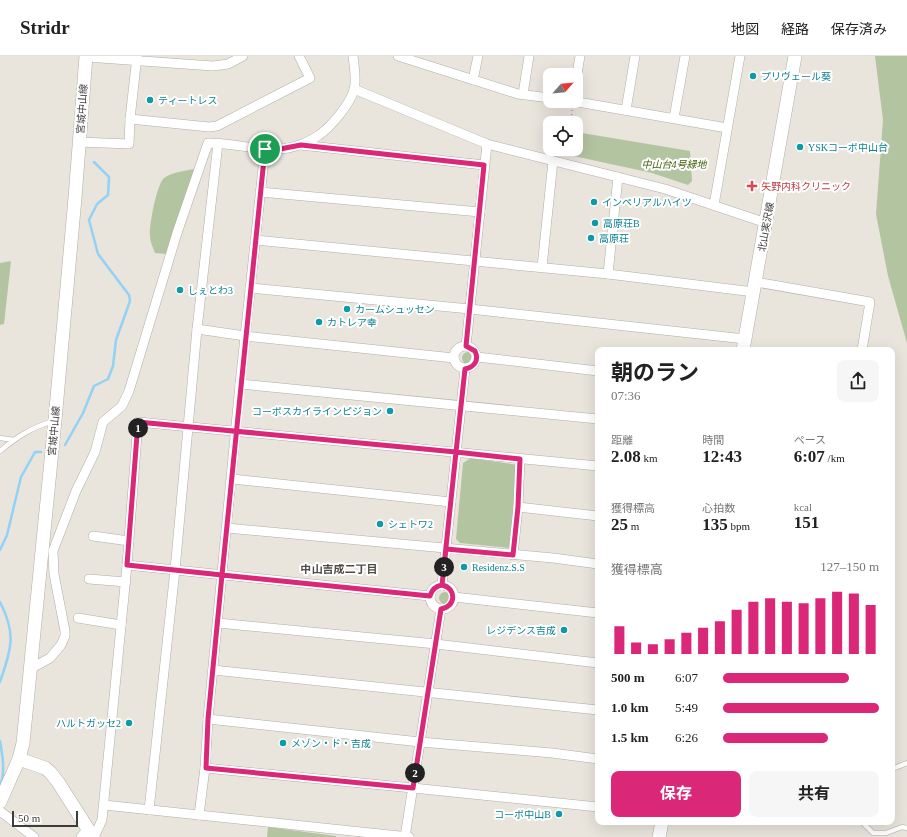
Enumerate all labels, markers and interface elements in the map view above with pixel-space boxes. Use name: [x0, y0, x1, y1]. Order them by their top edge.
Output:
text: Stridr: [20, 17, 70, 38]
text: 地図: [731, 22, 759, 37]
text: 経路: [781, 22, 809, 37]
text: 保存済み: [831, 22, 887, 37]
north arrow: [543, 68, 583, 108]
map controls: [543, 68, 583, 156]
marker: プリヴェール葵: [748, 71, 758, 81]
place label: プリヴェール葵: [761, 71, 831, 82]
street label: 宮城中山線: [75, 84, 89, 134]
marker: ティートレス: [145, 95, 155, 105]
place label: ティートレス: [158, 95, 217, 106]
button: locate: [543, 116, 583, 156]
pin: [248, 132, 282, 166]
icon: arrive: [254, 138, 276, 160]
marker: YSKコーポ中山台: [795, 142, 805, 152]
place label: YSKコーポ中山台: [808, 142, 888, 153]
park label: 中山台4号緑地: [642, 159, 707, 170]
marker: 矢野内科クリニック: [746, 180, 758, 192]
place label: 矢野内科クリニック: [761, 181, 851, 192]
marker: インペリアルハイツ: [589, 197, 599, 207]
place label: インペリアルハイツ: [602, 197, 692, 208]
street label: 北山実沢線: [756, 201, 776, 253]
marker: 高原荘B: [590, 218, 600, 228]
place label: 高原荘B: [603, 218, 640, 229]
marker: 高原荘: [586, 233, 596, 243]
place label: 高原荘: [599, 233, 629, 244]
marker: しぇとわ3: [175, 285, 185, 295]
place label: しぇとわ3: [188, 285, 233, 296]
marker: カームシュッセン: [342, 304, 352, 314]
place label: カームシュッセン: [355, 304, 435, 315]
marker: カトレア幸: [314, 317, 324, 327]
place label: カトレア幸: [327, 317, 377, 328]
text: 朝のラン: [611, 360, 699, 385]
button: share: [837, 360, 879, 402]
text: 07:36: [611, 388, 641, 403]
street label: 宮城中山線: [46, 406, 62, 456]
place label: コーポスカイラインピジョン: [252, 406, 382, 417]
marker: コーポスカイラインピジョン: [385, 406, 395, 416]
pin: 1: [128, 418, 148, 438]
text: 1: [135, 422, 141, 434]
text: 距離: [611, 434, 633, 446]
text: 時間: [702, 434, 724, 446]
text: ペース: [794, 434, 826, 446]
text: 2.08: [611, 447, 641, 466]
text: 12:43: [702, 447, 742, 466]
text: 6:07: [794, 447, 825, 466]
text: km: [641, 452, 658, 464]
text: /km: [825, 452, 845, 464]
text: kcal: [794, 501, 812, 513]
text: 獲得標高: [611, 502, 655, 514]
text: 心拍数: [702, 502, 735, 514]
text: 151: [794, 513, 819, 532]
text: 25: [611, 515, 628, 534]
text: 135: [702, 515, 728, 534]
marker: シェトワ2: [375, 519, 385, 529]
place label: シェトワ2: [388, 519, 433, 530]
text: m: [628, 520, 639, 532]
text: bpm: [728, 520, 750, 532]
pin: 3: [434, 557, 454, 577]
text: 127–150 m: [820, 559, 879, 574]
text: 3: [441, 561, 447, 573]
marker: Residenz.S.S: [459, 562, 469, 572]
place label: Residenz.S.S: [472, 562, 525, 573]
text: 獲得標高: [611, 562, 663, 577]
district label: 中山吉成二丁目: [301, 563, 378, 575]
place label: レジデンス吉成: [486, 625, 556, 636]
marker: レジデンス吉成: [559, 625, 569, 635]
text: 500 m: [611, 670, 645, 685]
text: 6:07: [675, 670, 698, 685]
text: 1.0 km: [611, 700, 649, 715]
text: 5:49: [675, 700, 698, 715]
place label: ハルトガッセ2: [56, 718, 121, 729]
marker: ハルトガッセ2: [124, 718, 134, 728]
text: 1.5 km: [611, 730, 649, 745]
text: 6:26: [675, 730, 698, 745]
marker: メゾン・ド・吉成: [278, 738, 288, 748]
place label: メゾン・ド・吉成: [291, 738, 371, 749]
pin: 2: [405, 763, 425, 783]
text: 2: [412, 767, 418, 779]
button: 保存: [611, 771, 741, 817]
button: 共有: [749, 771, 879, 817]
scale bar: [12, 809, 78, 828]
place label: コーポ中山B: [494, 809, 551, 820]
marker: コーポ中山B: [554, 809, 564, 819]
text: 50 m: [18, 812, 40, 824]

